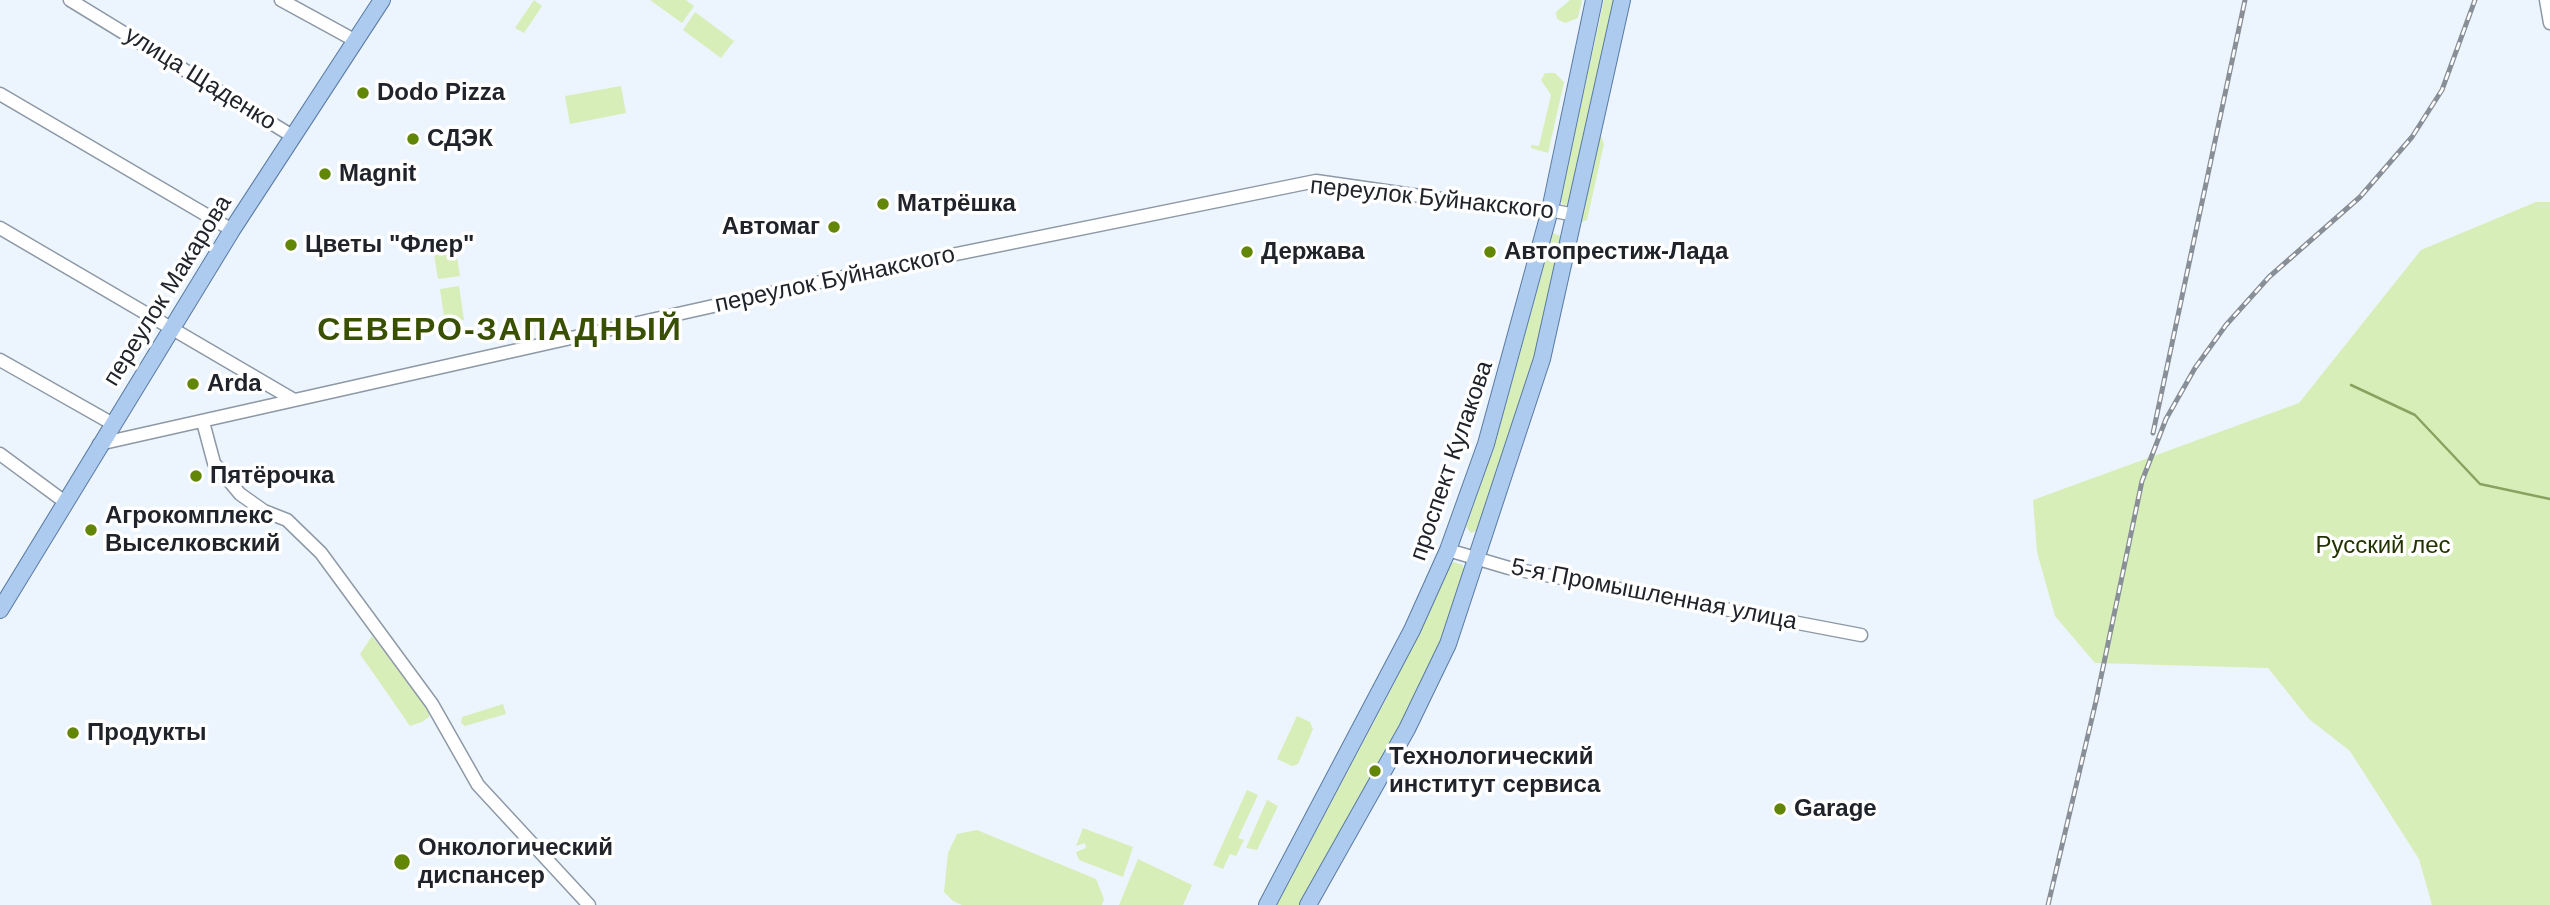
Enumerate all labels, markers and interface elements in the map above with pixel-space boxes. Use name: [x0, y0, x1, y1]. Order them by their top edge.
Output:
street label: улица Щаденко: [119, 21, 281, 137]
place label: Dodo Pizza: [377, 79, 505, 107]
marker: Dodo Pizza: [355, 85, 371, 101]
place label: СДЭК: [427, 125, 493, 153]
marker: СДЭК: [405, 131, 421, 147]
place label: Magnit: [339, 160, 416, 188]
marker: Magnit: [317, 166, 333, 182]
street label: переулок Буйнакского: [1309, 172, 1555, 226]
street label: переулок Макарова: [98, 190, 238, 392]
place label: Матрёшка: [897, 190, 1016, 218]
marker: Матрёшка: [875, 196, 891, 212]
place label: Автомаг: [722, 213, 820, 241]
marker: Автомаг: [826, 219, 842, 235]
place label: Цветы "Флер": [305, 231, 474, 259]
marker: Цветы "Флер": [283, 237, 299, 253]
place label: Держава: [1261, 238, 1365, 266]
place label: Автопрестиж-Лада: [1504, 238, 1728, 266]
street label: переулок Буйнакского: [712, 240, 958, 320]
marker: Держава: [1239, 244, 1255, 260]
marker: Автопрестиж-Лада: [1482, 244, 1498, 260]
district label: СЕВЕРО-ЗАПАДНЫЙ: [319, 312, 681, 350]
street label: проспект Кулакова: [1404, 357, 1500, 565]
place label: Arda: [207, 370, 262, 398]
marker: Arda: [185, 376, 201, 392]
place label: Пятёрочка: [210, 462, 334, 490]
marker: Пятёрочка: [188, 468, 204, 484]
place label: Агрокомплекс Выселковский: [105, 502, 280, 558]
marker: Агрокомплекс Выселковский: [83, 522, 99, 538]
park label: Русский лес: [2315, 532, 2451, 560]
street label: 5-я Промышленная улица: [1509, 553, 1799, 637]
place label: Продукты: [87, 719, 206, 747]
marker: Продукты: [65, 725, 81, 741]
place label: Технологический институт сервиса: [1389, 743, 1600, 799]
marker: Технологический институт сервиса: [1367, 763, 1383, 779]
place label: Garage: [1794, 795, 1877, 823]
marker: Garage: [1772, 801, 1788, 817]
place label: Онкологический диспансер: [418, 834, 613, 890]
marker: Онкологический диспансер: [392, 852, 412, 872]

